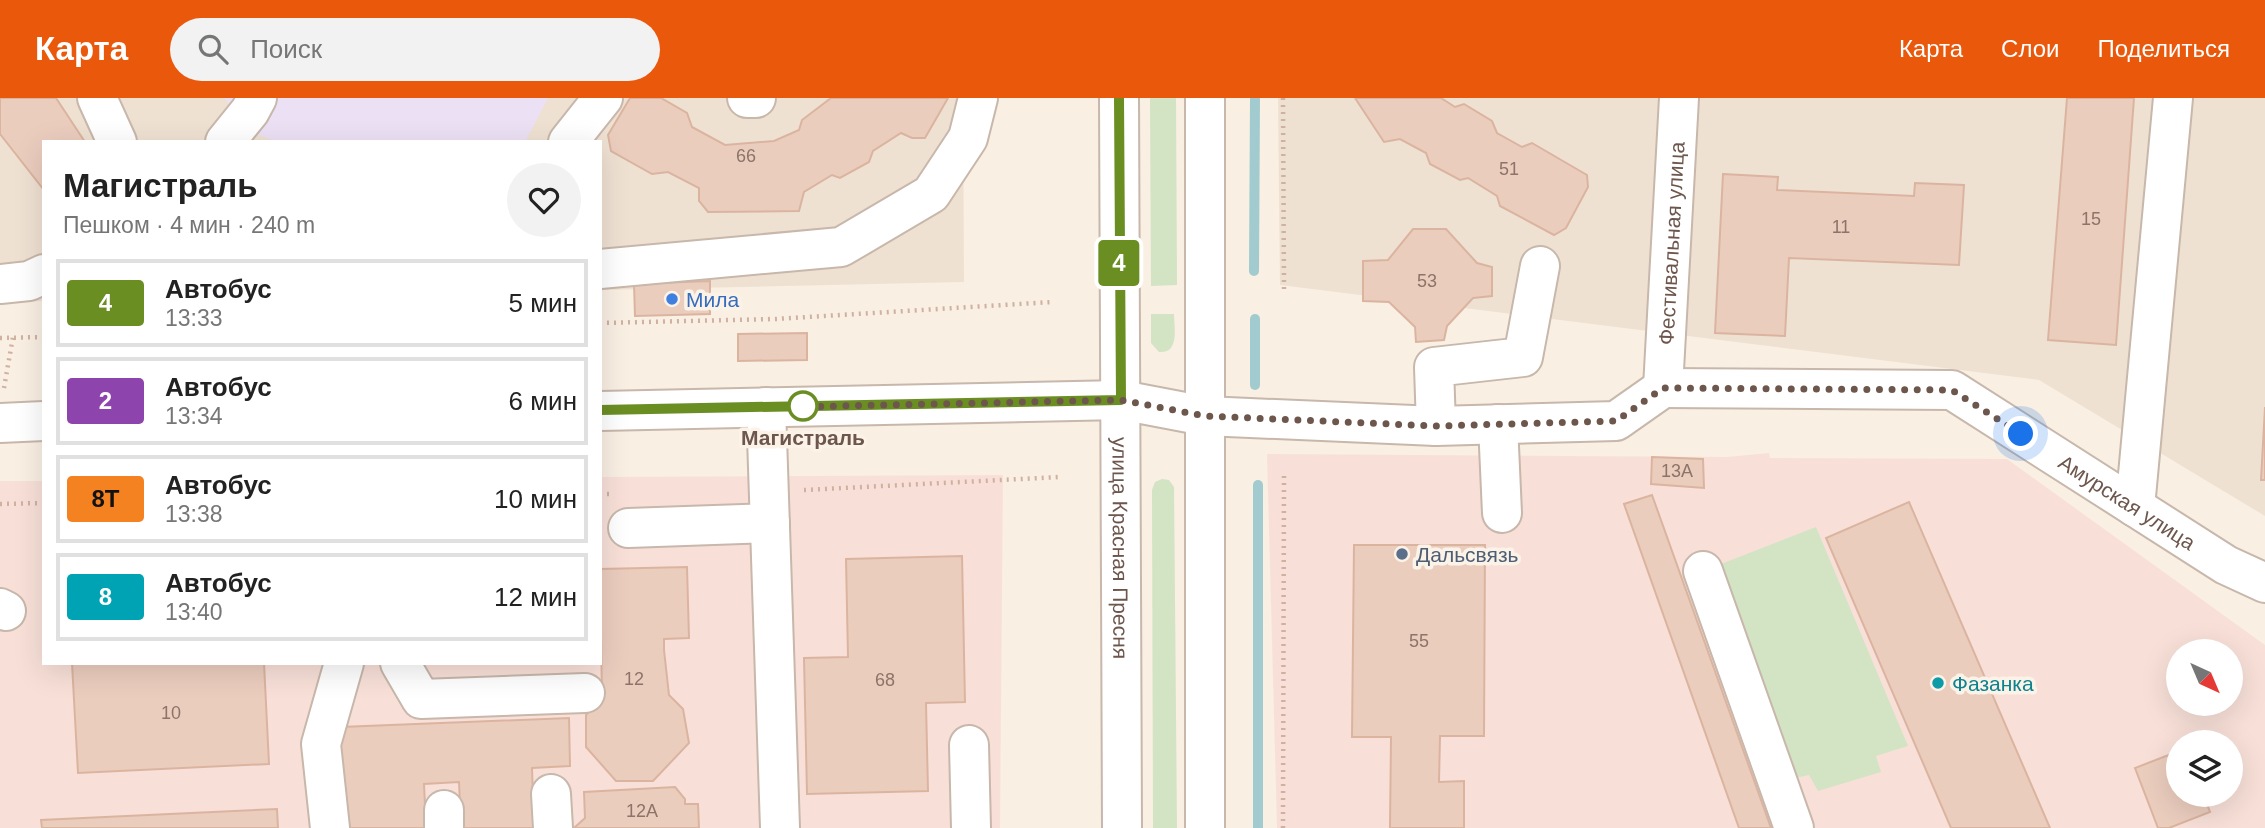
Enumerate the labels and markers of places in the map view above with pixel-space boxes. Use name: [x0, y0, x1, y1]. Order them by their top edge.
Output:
place label: Мила: [686, 288, 739, 311]
marker: Мила: [664, 291, 680, 307]
marker: Магистраль: [788, 391, 818, 421]
place label: Магистраль: [741, 426, 865, 449]
place label: Дальсвязь: [1416, 543, 1519, 566]
marker: Дальсвязь: [1394, 546, 1410, 562]
place label: Фазанка: [1952, 672, 2034, 695]
marker: Фазанка: [1930, 675, 1946, 691]

